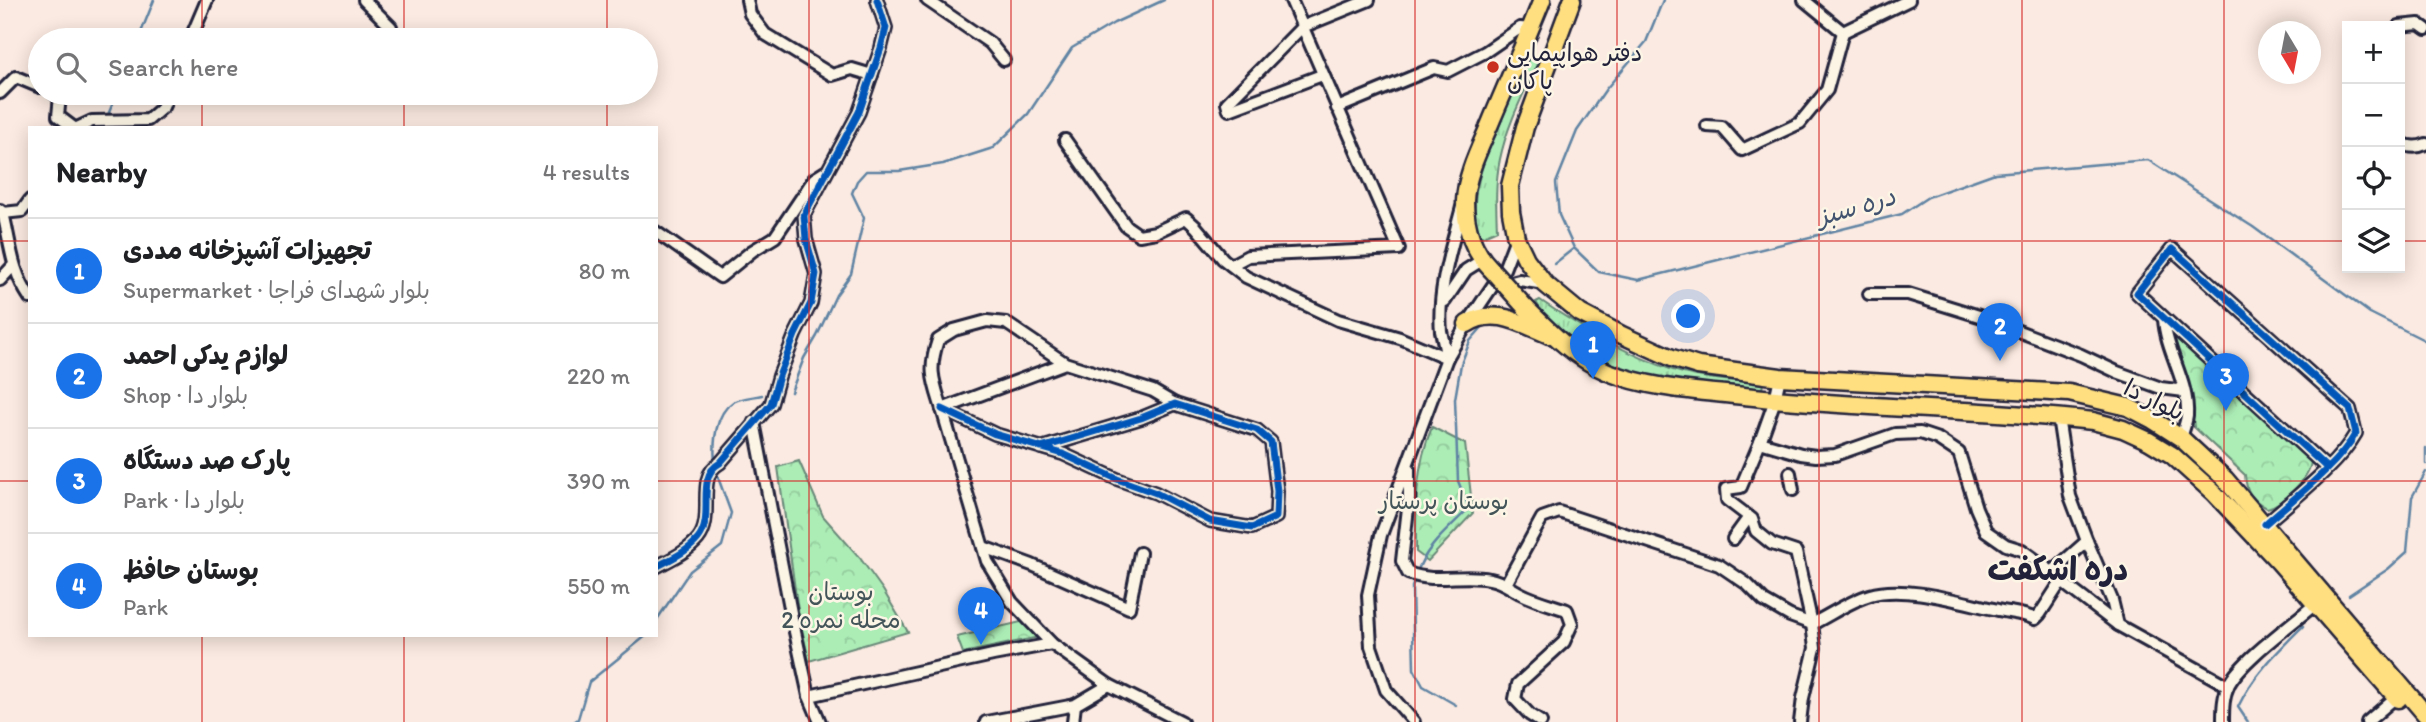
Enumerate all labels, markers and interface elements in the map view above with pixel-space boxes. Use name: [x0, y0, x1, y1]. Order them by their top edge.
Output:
north arrow: [2258, 21, 2321, 84]
map controls: [2342, 21, 2405, 273]
button: +: [2342, 21, 2405, 84]
search box: [28, 28, 658, 105]
place label: دفتر هواپیمایی پاکان: [1507, 38, 1642, 96]
icon: search: [52, 48, 90, 86]
text: Search here: [108, 51, 238, 83]
marker: دفتر هواپیمایی پاکان: [1485, 59, 1501, 75]
button: −: [2342, 84, 2405, 147]
button: locate: [2342, 147, 2405, 210]
text: Nearby: [56, 153, 147, 190]
text: 4 results: [543, 158, 630, 186]
water label: دره سبز: [1810, 179, 1899, 233]
button: layers: [2342, 210, 2405, 273]
text: تجهیزات آشپزخانه مددی: [123, 234, 371, 266]
text: 1: [74, 257, 84, 285]
text: 80 m: [579, 257, 630, 285]
text: Supermarket · بلوار شهدای فراجا: [123, 276, 430, 304]
your location: [1671, 299, 1705, 333]
pin: 2: [1977, 303, 2023, 361]
pin: 1: [1570, 321, 1616, 379]
text: لوازم یدکی احمد: [123, 339, 288, 371]
pin: 3: [2203, 353, 2249, 411]
text: 2: [73, 362, 85, 390]
text: 220 m: [567, 362, 630, 390]
street label: بلوار دا: [2119, 373, 2189, 427]
text: Shop · بلوار دا: [123, 381, 248, 409]
text: پارک صد دستگاه: [123, 444, 291, 476]
text: 3: [73, 467, 85, 495]
text: 390 m: [567, 467, 630, 495]
text: Park · بلوار دا: [123, 486, 245, 514]
park label: بوستان پرستار: [1377, 486, 1509, 516]
district label: دره اشکفت: [1988, 550, 2128, 588]
text: بوستان حافظ: [123, 554, 259, 586]
text: 4: [72, 572, 86, 600]
text: 550 m: [567, 572, 630, 600]
park label: بوستان محله نمره 2: [781, 577, 901, 634]
pin: 4: [958, 587, 1004, 645]
text: Park: [123, 593, 168, 621]

